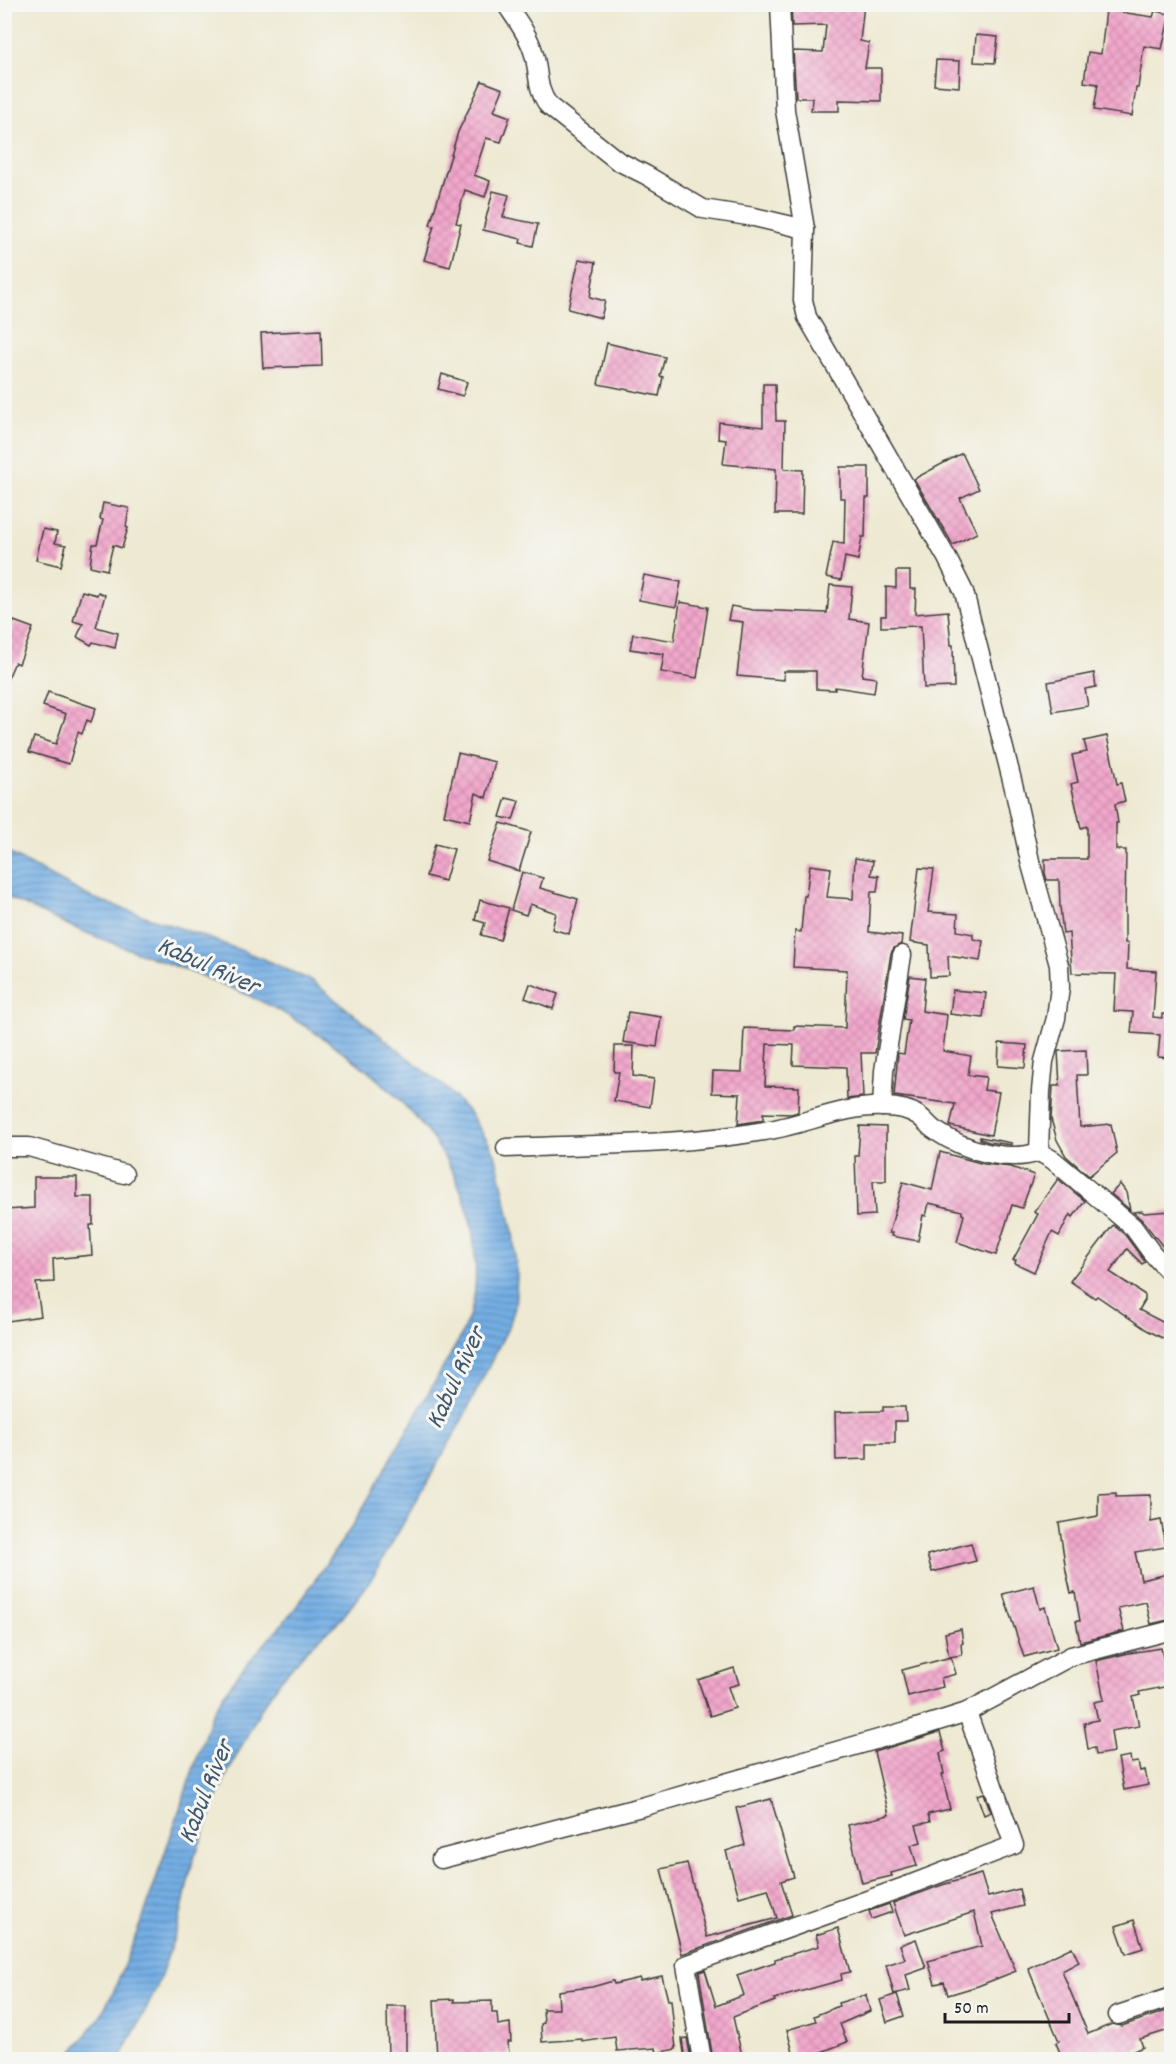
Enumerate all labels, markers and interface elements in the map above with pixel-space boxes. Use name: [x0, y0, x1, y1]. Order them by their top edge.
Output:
water label: Kabul River: [151, 928, 268, 1007]
water label: Kabul River: [418, 1319, 498, 1435]
water label: Kabul River: [170, 1732, 246, 1849]
scale bar: [945, 1986, 1070, 2024]
text: 50 m: [954, 1997, 989, 2022]

